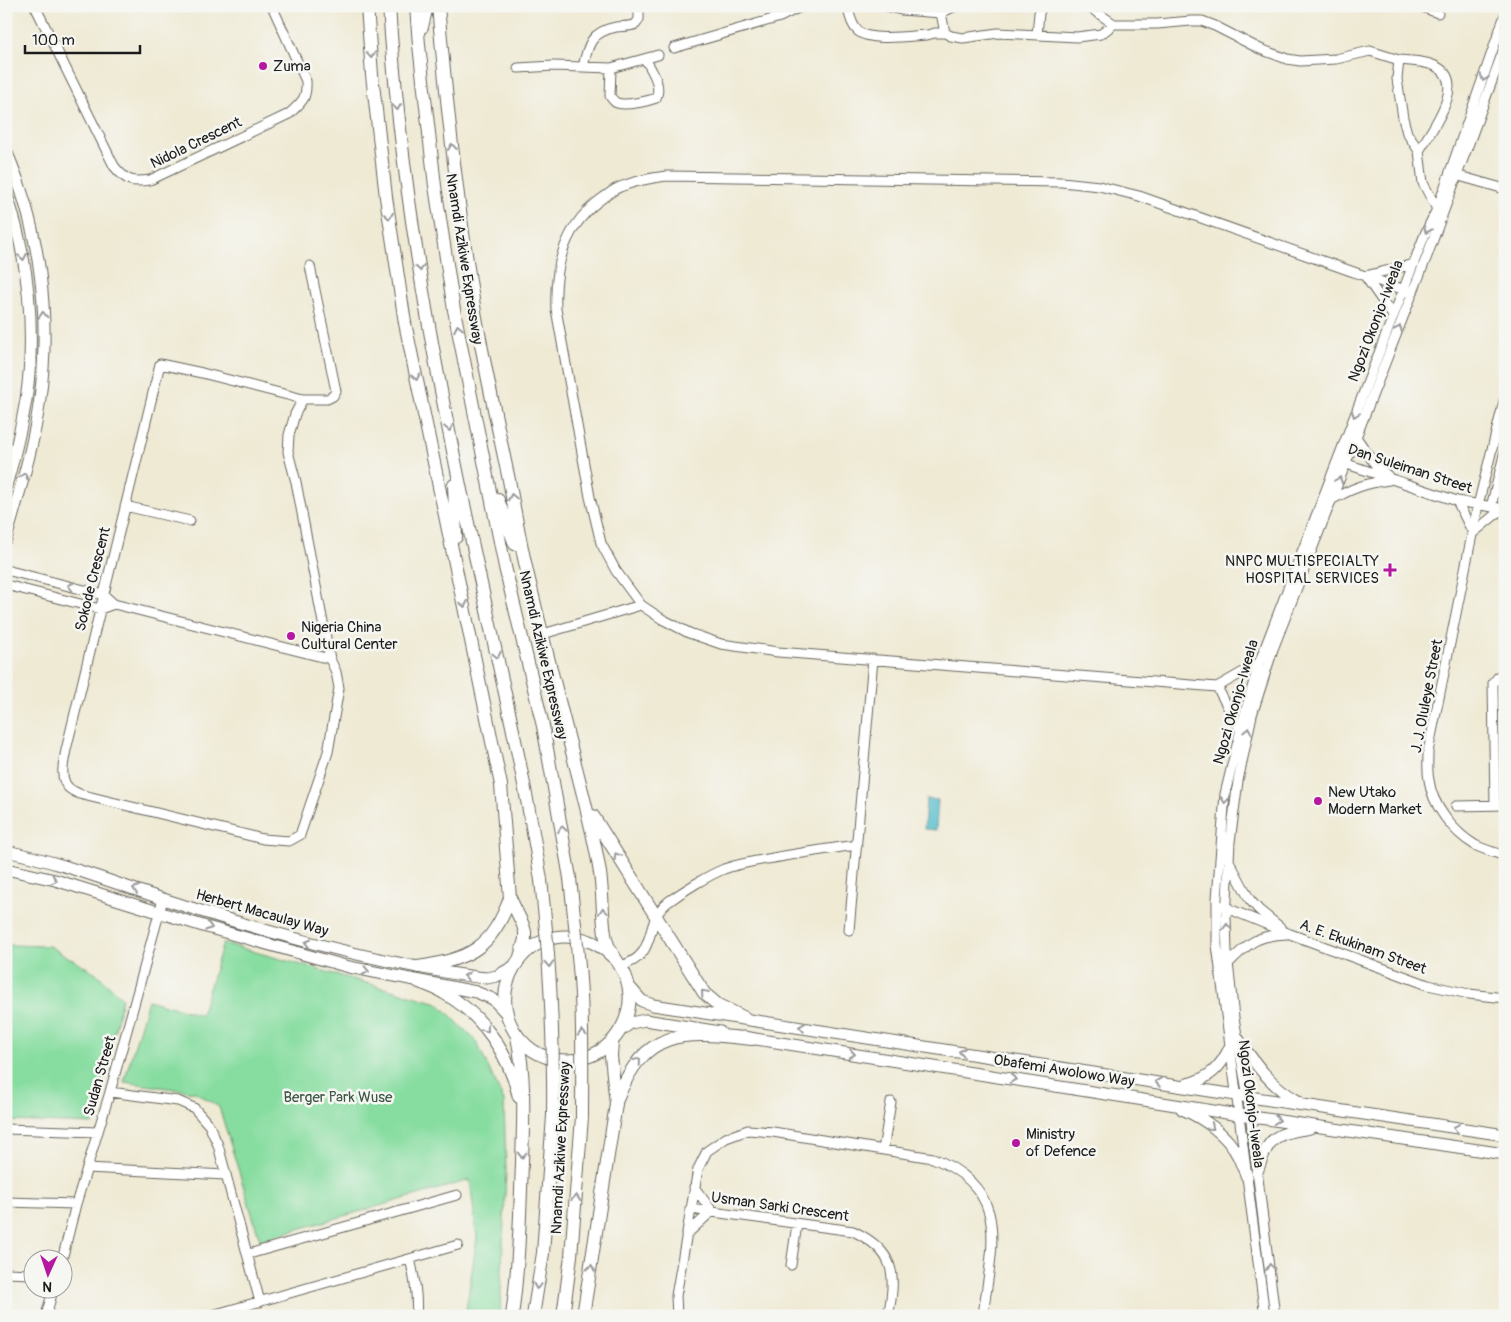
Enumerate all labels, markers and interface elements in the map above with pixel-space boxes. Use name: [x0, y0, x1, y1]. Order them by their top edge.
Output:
scale bar: [25, 22, 140, 54]
text: 100 m: [32, 31, 75, 50]
one-way arrow: [365, 51, 376, 59]
place label: Zuma: [273, 57, 311, 76]
marker: Zuma: [257, 60, 269, 72]
one-way arrow: [1479, 74, 1489, 82]
one-way arrow: [391, 103, 402, 111]
street label: Nidola Crescent: [147, 112, 246, 173]
one-way arrow: [447, 143, 458, 151]
street label: Nnamdi Azikiwe Expressway: [441, 172, 487, 346]
one-way arrow: [384, 212, 394, 221]
one-way arrow: [1422, 225, 1433, 234]
one-way arrow: [18, 252, 28, 261]
street label: Ngozi Okonjo-Iweala: [1344, 257, 1408, 385]
one-way arrow: [414, 264, 425, 272]
one-way arrow: [37, 311, 48, 319]
one-way arrow: [453, 323, 463, 332]
one-way arrow: [1393, 325, 1403, 334]
one-way arrow: [410, 372, 421, 381]
one-way arrow: [1350, 409, 1361, 418]
one-way arrow: [443, 423, 453, 432]
street label: Dan Suleiman Street: [1345, 440, 1475, 498]
one-way arrow: [18, 472, 28, 480]
one-way arrow: [1333, 476, 1343, 485]
one-way arrow: [507, 492, 518, 501]
street label: Sokode Crescent: [71, 524, 115, 633]
place label: NNPC MULTISPECIALTY HOSPITAL SERVICES: [1225, 552, 1379, 588]
marker: NNPC MULTISPECIALTY HOSPITAL SERVICES: [1383, 563, 1397, 577]
street label: Nnamdi Azikiwe Expressway: [514, 569, 572, 742]
one-way arrow: [66, 581, 75, 592]
one-way arrow: [459, 600, 469, 608]
place label: Nigeria China Cultural Center: [301, 618, 398, 654]
marker: Nigeria China Cultural Center: [285, 630, 297, 642]
street label: Ngozi Okonjo-Iweala: [1209, 637, 1263, 767]
street label: J. J. Oluleye Street: [1407, 637, 1447, 754]
one-way arrow: [491, 651, 502, 660]
one-way arrow: [1242, 727, 1253, 736]
place label: New Utako Modern Market: [1328, 783, 1423, 819]
marker: New Utako Modern Market: [1312, 795, 1324, 807]
one-way arrow: [1220, 796, 1231, 804]
one-way arrow: [558, 825, 568, 834]
one-way arrow: [613, 852, 623, 861]
one-way arrow: [49, 874, 57, 884]
one-way arrow: [132, 885, 141, 895]
street label: Herbert Macaulay Way: [193, 885, 331, 941]
one-way arrow: [598, 907, 609, 915]
street label: A. E. Ekukinam Street: [1297, 915, 1430, 979]
one-way arrow: [205, 922, 213, 932]
one-way arrow: [1222, 923, 1232, 930]
one-way arrow: [303, 938, 312, 949]
one-way arrow: [544, 960, 555, 968]
one-way arrow: [361, 965, 370, 976]
one-way arrow: [462, 971, 471, 981]
one-way arrow: [701, 989, 710, 998]
one-way arrow: [797, 1022, 806, 1032]
one-way arrow: [481, 1023, 489, 1032]
one-way arrow: [577, 1029, 588, 1037]
street label: Sudan Street: [79, 1033, 121, 1118]
street label: Ngozi Okonjo-Iweala: [1234, 1039, 1268, 1169]
one-way arrow: [958, 1047, 967, 1057]
one-way arrow: [848, 1048, 856, 1059]
street label: Obafemi Awolowo Way: [992, 1051, 1136, 1092]
one-way arrow: [632, 1058, 641, 1067]
street label: Nnamdi Azikiwe Expressway: [547, 1061, 575, 1235]
one-way arrow: [1008, 1073, 1017, 1083]
one-way arrow: [1153, 1077, 1162, 1087]
park label: Berger Park Wuse: [284, 1088, 393, 1107]
one-way arrow: [1273, 1114, 1281, 1124]
one-way arrow: [1205, 1121, 1214, 1129]
one-way arrow: [1452, 1124, 1461, 1134]
place label: Ministry of Defence: [1026, 1125, 1097, 1161]
marker: Ministry of Defence: [1010, 1137, 1022, 1149]
one-way arrow: [517, 1152, 527, 1159]
street label: Usman Sarki Crescent: [710, 1188, 851, 1226]
one-way arrow: [570, 1194, 581, 1202]
north arrow: [22, 1250, 72, 1300]
one-way arrow: [585, 1263, 596, 1271]
one-way arrow: [1265, 1263, 1275, 1272]
text: N: [42, 1278, 53, 1295]
one-way arrow: [533, 1282, 543, 1291]

